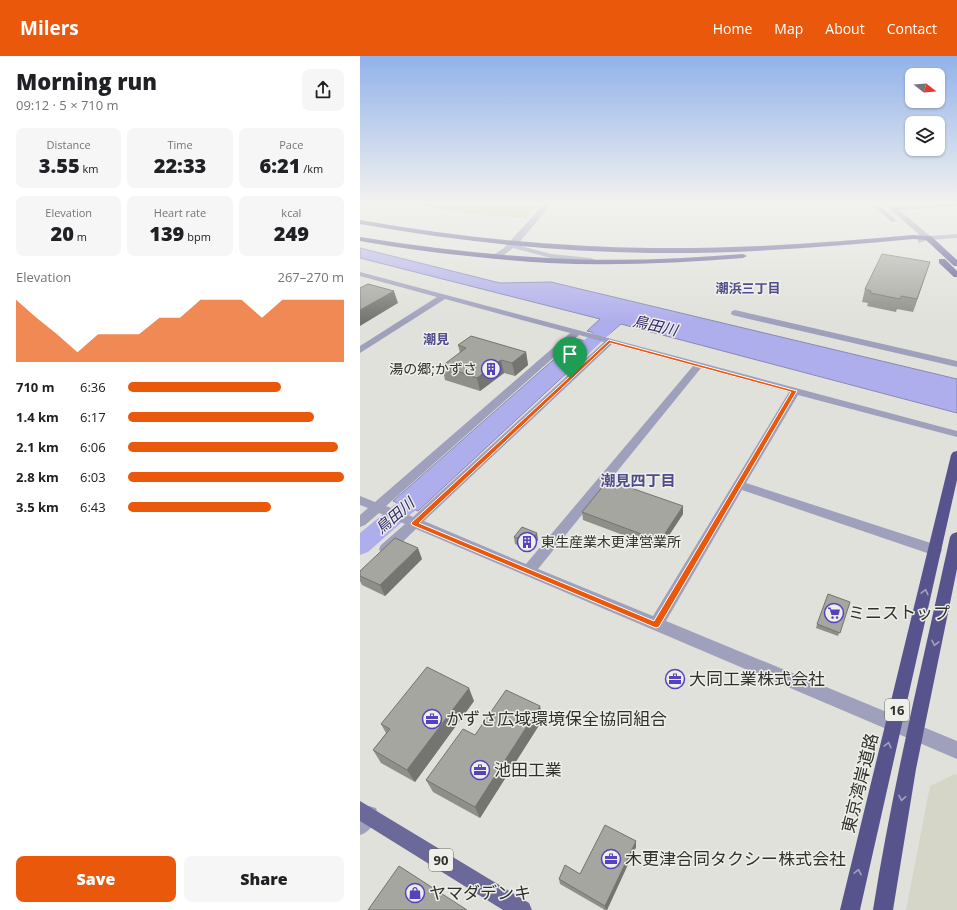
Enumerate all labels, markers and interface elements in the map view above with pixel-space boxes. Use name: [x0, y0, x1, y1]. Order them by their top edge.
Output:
text: Milers: [20, 15, 79, 41]
text: Home: [713, 19, 752, 38]
text: Map: [774, 19, 803, 38]
text: About: [825, 19, 865, 38]
text: Contact: [887, 19, 937, 38]
text: Morning run: [16, 66, 157, 96]
north arrow: [905, 68, 945, 108]
map controls: [905, 68, 945, 156]
button: share: [302, 69, 344, 111]
text: 09:12 · 5 × 710 m: [16, 96, 119, 114]
button: layers: [905, 116, 945, 156]
text: Distance: [47, 137, 91, 152]
text: Time: [167, 137, 193, 152]
text: Pace: [279, 137, 303, 152]
text: 3.55: [39, 152, 80, 179]
text: 22:33: [154, 152, 206, 179]
text: 6:21: [259, 152, 300, 179]
text: km: [80, 161, 99, 176]
text: /km: [300, 161, 323, 176]
text: Elevation: [45, 205, 92, 220]
text: Heart rate: [154, 205, 206, 220]
text: kcal: [281, 205, 301, 220]
text: 20: [50, 220, 74, 247]
text: 139: [149, 220, 184, 247]
text: 249: [274, 220, 309, 247]
text: m: [74, 229, 87, 244]
text: bpm: [184, 229, 211, 244]
text: Elevation: [16, 268, 71, 286]
text: 267–270 m: [277, 268, 344, 286]
district label: 潮浜三丁目: [715, 279, 781, 297]
water label: 鳥田川: [631, 310, 681, 340]
district label: 潮見: [423, 330, 449, 348]
pin: [553, 337, 587, 378]
icon: arrive: [559, 343, 581, 365]
building icon: 湯の郷;かずさ: [480, 358, 502, 380]
place label: 湯の郷;かずさ: [389, 359, 477, 378]
text: 710 m: [16, 378, 54, 396]
text: 6:36: [80, 378, 106, 396]
text: 1.4 km: [16, 408, 59, 426]
text: 6:17: [80, 408, 106, 426]
text: 2.1 km: [16, 438, 59, 456]
text: 6:06: [80, 438, 106, 456]
text: 2.8 km: [16, 468, 59, 486]
text: 6:03: [80, 468, 106, 486]
district label: 潮見四丁目: [600, 470, 676, 490]
water label: 鳥田川: [371, 492, 419, 538]
text: 3.5 km: [16, 498, 59, 516]
text: 6:43: [80, 498, 106, 516]
building icon: 東生産業木更津営業所: [516, 531, 538, 553]
place label: 東生産業木更津営業所: [541, 532, 681, 551]
one-way arrow: [921, 589, 929, 595]
place label: ミニストップ: [848, 601, 950, 624]
supermarket icon: ミニストップ: [823, 602, 845, 624]
one-way arrow: [931, 640, 939, 647]
place label: 大同工業株式会社: [689, 667, 825, 690]
office icon: 大同工業株式会社: [664, 668, 686, 690]
road number: 16: [885, 699, 909, 721]
place label: かずさ広域環境保全協同組合: [446, 707, 667, 730]
office icon: かずさ広域環境保全協同組合: [421, 708, 443, 730]
street label: 東京湾岸道路: [836, 731, 883, 835]
one-way arrow: [883, 742, 892, 749]
place label: 池田工業: [494, 758, 562, 781]
office icon: 池田工業: [469, 759, 491, 781]
one-way arrow: [898, 795, 906, 801]
place label: 木更津合同タクシー株式会社: [625, 847, 846, 870]
office icon: 木更津合同タクシー株式会社: [600, 848, 622, 870]
road number: 90: [429, 849, 453, 871]
button: Save: [16, 856, 176, 902]
button: Share: [184, 856, 344, 902]
one-way arrow: [854, 869, 862, 875]
place label: ヤマダデンキ: [429, 881, 531, 904]
shop icon: ヤマダデンキ: [404, 882, 426, 904]

